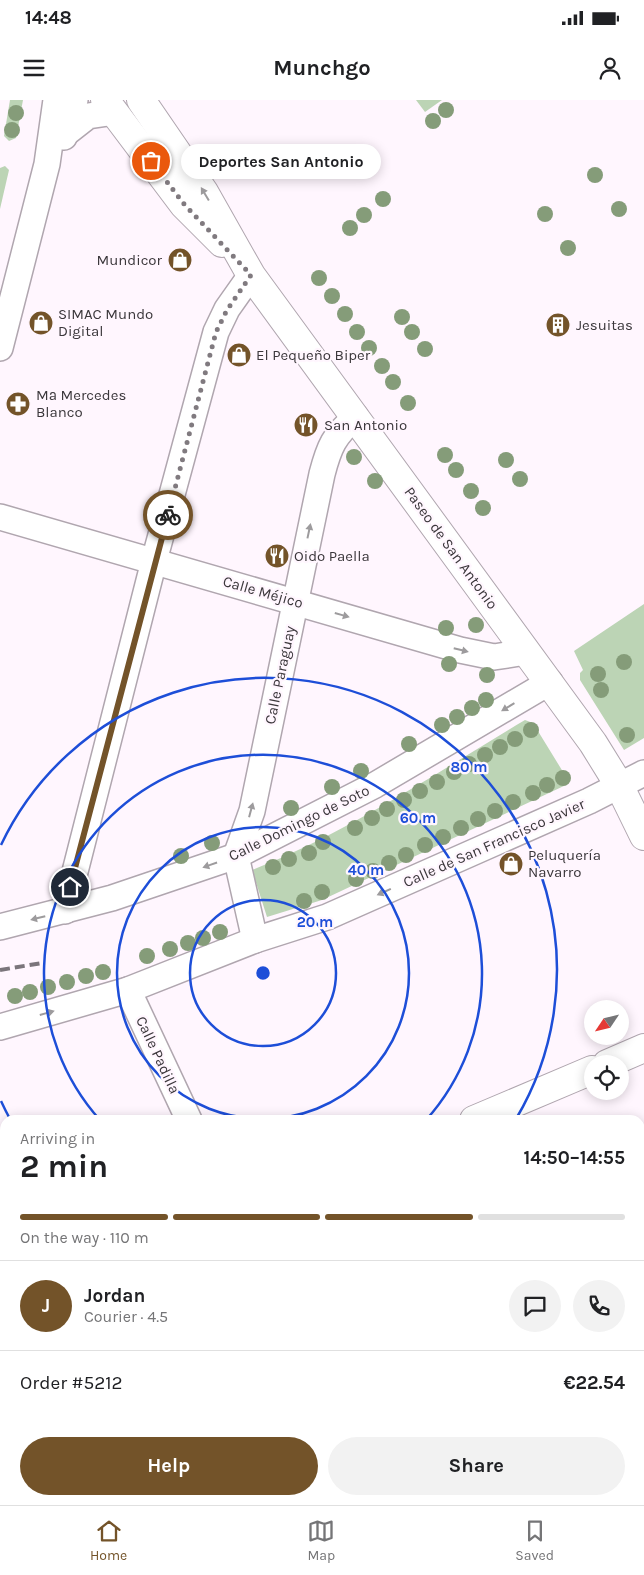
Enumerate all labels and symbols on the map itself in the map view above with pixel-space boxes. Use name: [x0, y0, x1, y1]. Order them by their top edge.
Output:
pin: [130, 140, 172, 182]
callout: Deportes San Antonio: [181, 144, 381, 178]
one-way arrow: [200, 188, 209, 201]
shop icon: Mundicor: [167, 247, 193, 273]
place label: Mundicor: [96, 251, 163, 269]
place label: SIMAC Mundo Digital: [58, 305, 153, 340]
shop icon: SIMAC Mundo Digital: [28, 310, 54, 336]
building icon: Jesuitas: [545, 312, 571, 338]
place label: Jesuitas: [576, 316, 633, 334]
shop icon: El Pequeño Biper: [226, 342, 252, 368]
place label: El Pequeño Biper: [256, 346, 371, 364]
place label: Mª Mercedes Blanco: [36, 386, 126, 421]
pharmacy icon: Mª Mercedes Blanco: [5, 391, 31, 417]
restaurant icon: San Antonio: [293, 412, 319, 438]
place label: San Antonio: [324, 416, 407, 434]
street label: Paseo de San Antonio: [400, 483, 502, 613]
courier: [143, 490, 193, 540]
one-way arrow: [305, 523, 313, 538]
restaurant icon: Oido Paella: [264, 543, 290, 569]
place label: Oido Paella: [294, 547, 370, 565]
street label: Calle Méjico: [221, 572, 305, 612]
one-way arrow: [334, 611, 349, 619]
street label: Calle Paraguay: [261, 624, 299, 726]
one-way arrow: [453, 646, 468, 654]
one-way arrow: [502, 703, 515, 712]
text: 80 m: [450, 758, 488, 776]
street label: Calle Domingo de Soto: [226, 781, 372, 865]
street label: Calle de San Francisco Javier: [400, 795, 588, 891]
one-way arrow: [248, 802, 256, 817]
text: 60 m: [400, 809, 436, 827]
place label: Peluquería Navarro: [528, 846, 601, 881]
shop icon: Peluquería Navarro: [498, 851, 524, 877]
text: 40 m: [348, 861, 384, 879]
one-way arrow: [203, 862, 218, 869]
pin: [49, 866, 91, 908]
one-way arrow: [377, 888, 391, 896]
text: 20 m: [297, 913, 333, 931]
one-way arrow: [31, 914, 46, 922]
centre of rings: [254, 964, 272, 982]
north arrow: [584, 1000, 629, 1045]
one-way arrow: [39, 1009, 54, 1017]
street label: Calle Padilla: [132, 1013, 184, 1097]

